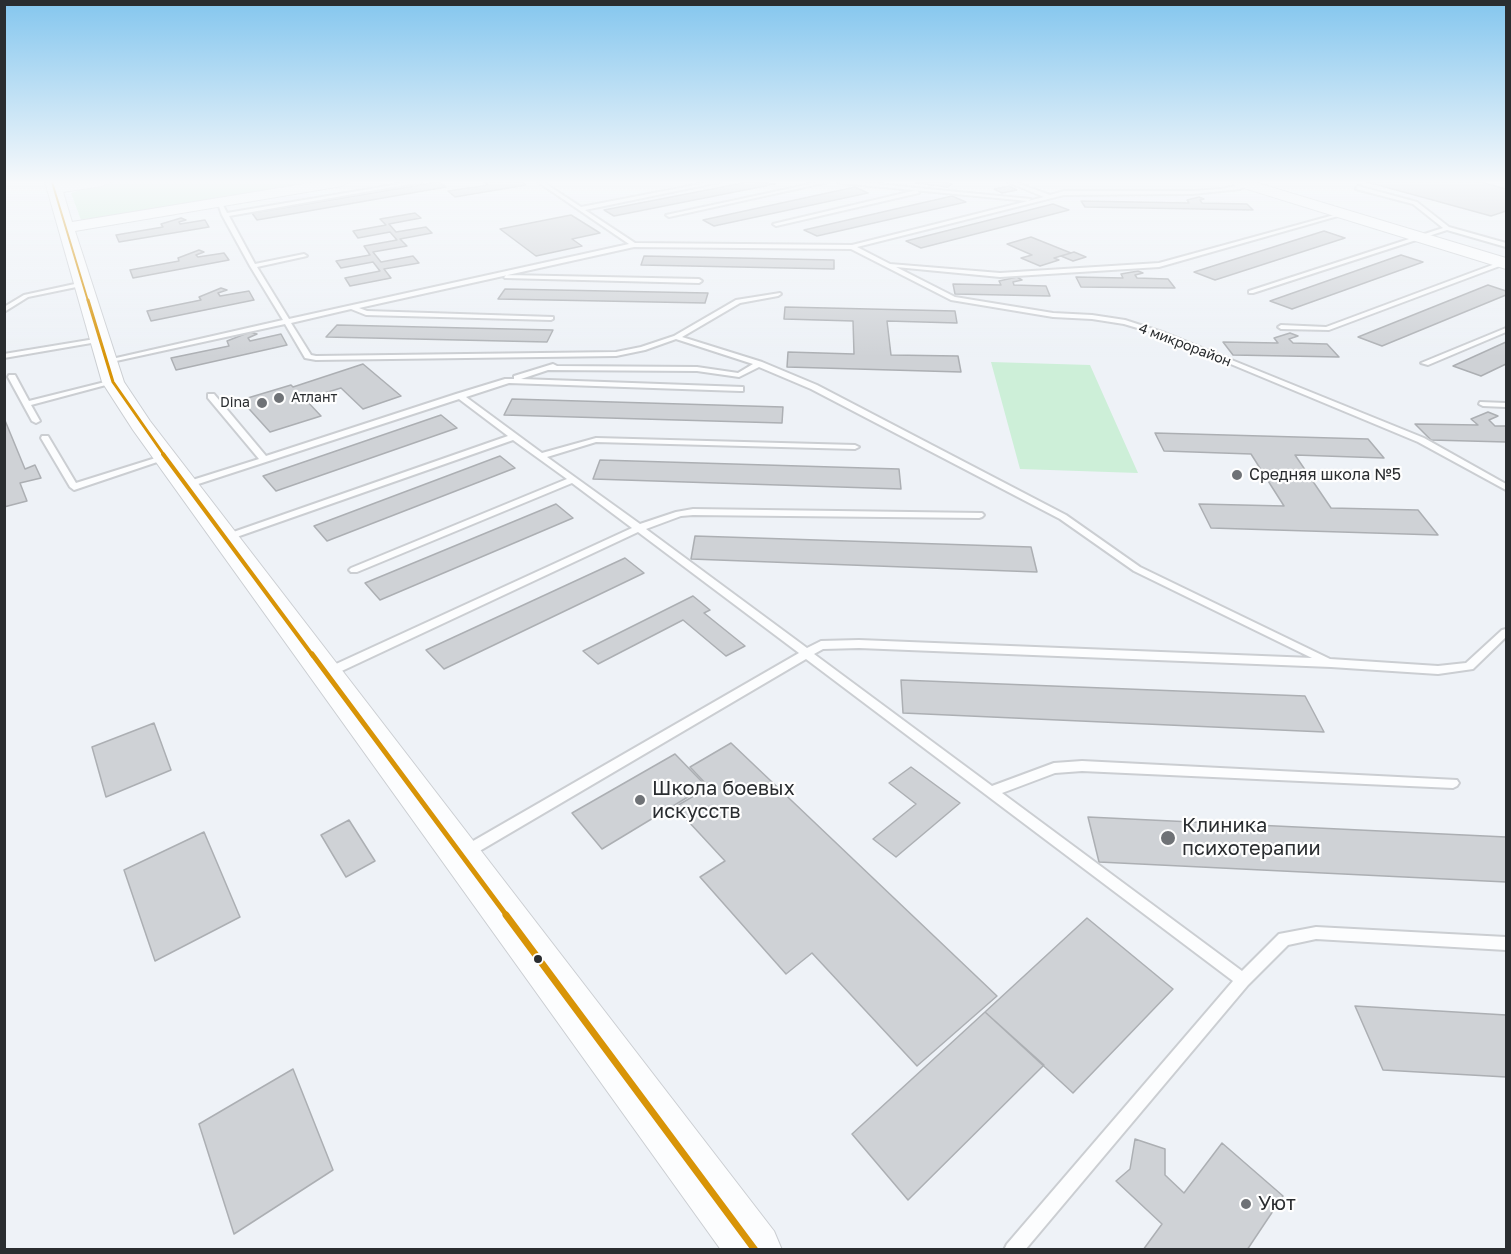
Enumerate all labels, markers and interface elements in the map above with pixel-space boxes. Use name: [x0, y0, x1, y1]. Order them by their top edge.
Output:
street label: 4 микрорайон: [1136, 320, 1234, 370]
place label: Атлант: [291, 390, 337, 406]
marker: Атлант: [272, 391, 286, 405]
place label: Dina: [220, 395, 250, 411]
marker: Dina: [255, 396, 269, 410]
place label: Средняя школа №5: [1249, 465, 1401, 485]
marker: Средняя школа №5: [1230, 468, 1244, 482]
place label: Школа боевых искусств: [652, 777, 795, 824]
marker: Школа боевых искусств: [633, 793, 647, 807]
place label: Клиника психотерапии: [1182, 814, 1321, 861]
marker: Клиника психотерапии: [1159, 829, 1177, 847]
unlabelled marker: [532, 953, 544, 965]
place label: Уют: [1258, 1192, 1296, 1216]
marker: Уют: [1239, 1197, 1253, 1211]

